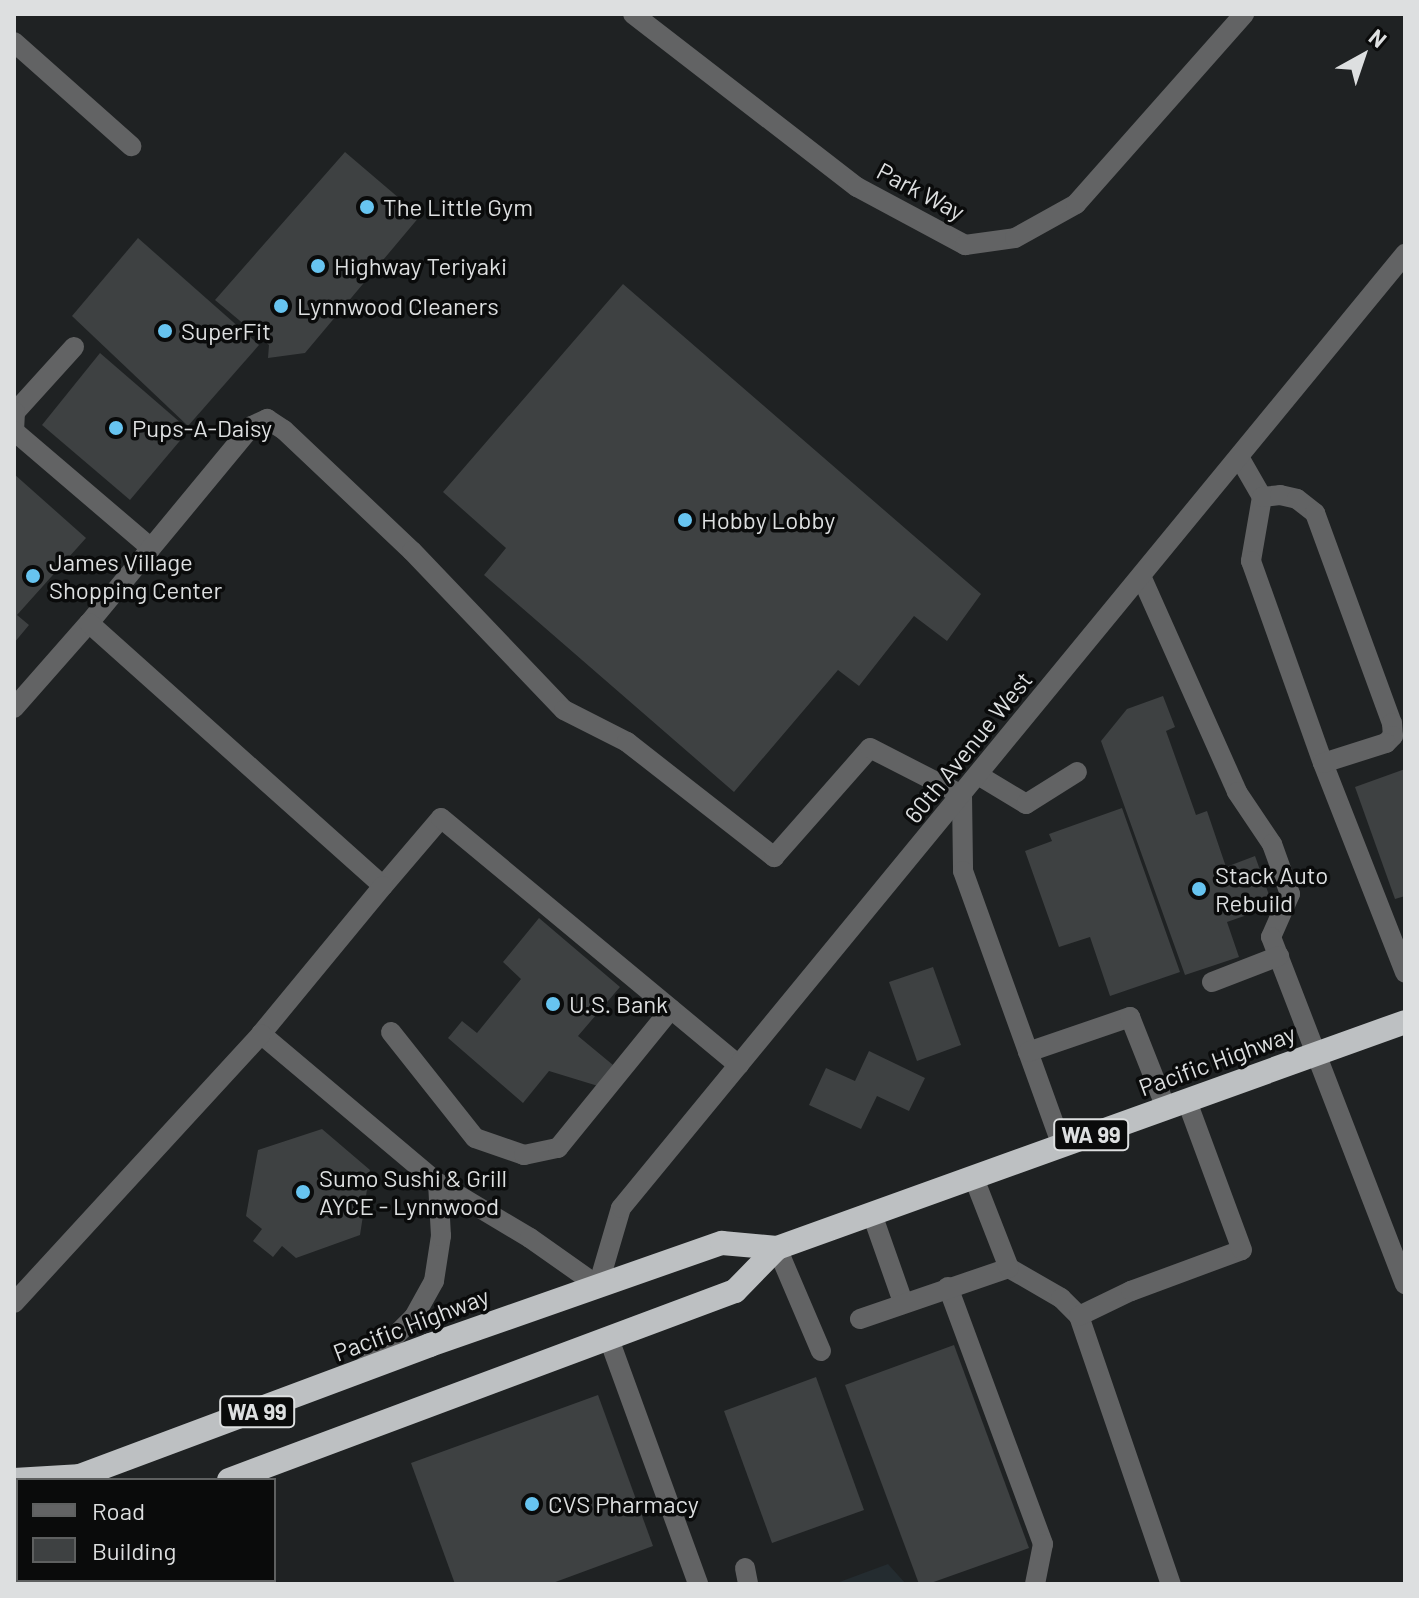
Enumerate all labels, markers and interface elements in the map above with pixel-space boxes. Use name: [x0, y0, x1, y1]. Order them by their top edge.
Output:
north arrow: [1323, 16, 1403, 96]
text: N: [1364, 23, 1392, 52]
street label: Park Way: [872, 156, 970, 226]
place label: The Little Gym: [383, 193, 533, 221]
marker: The Little Gym: [358, 198, 376, 216]
place label: Highway Teriyaki: [334, 252, 507, 280]
marker: Highway Teriyaki: [309, 257, 327, 275]
place label: Lynnwood Cleaners: [297, 292, 499, 320]
marker: Lynnwood Cleaners: [272, 297, 290, 315]
place label: SuperFit: [181, 317, 271, 345]
marker: SuperFit: [156, 322, 174, 340]
place label: Pups-A-Daisy: [132, 414, 272, 442]
marker: Pups-A-Daisy: [107, 419, 125, 437]
place label: Hobby Lobby: [701, 506, 835, 534]
marker: Hobby Lobby: [676, 511, 694, 529]
place label: James Village Shopping Center: [49, 548, 222, 604]
marker: James Village Shopping Center: [24, 567, 42, 585]
street label: 60th Avenue West: [898, 666, 1038, 828]
place label: Stack Auto Rebuild: [1215, 861, 1328, 917]
marker: Stack Auto Rebuild: [1190, 880, 1208, 898]
place label: U.S. Bank: [569, 990, 668, 1018]
marker: U.S. Bank: [544, 995, 562, 1013]
street label: Pacific Highway: [1135, 1018, 1299, 1102]
road number: WA 99: [1053, 1117, 1129, 1153]
place label: Sumo Sushi & Grill AYCE - Lynnwood: [319, 1164, 507, 1220]
marker: Sumo Sushi & Grill AYCE - Lynnwood: [294, 1183, 312, 1201]
street label: Pacific Highway: [329, 1281, 493, 1367]
road number: WA 99: [219, 1394, 295, 1430]
legend: [16, 1478, 276, 1582]
place label: CVS Pharmacy: [548, 1490, 699, 1518]
marker: CVS Pharmacy: [523, 1495, 541, 1513]
text: Road: [92, 1496, 145, 1525]
text: Building: [92, 1536, 176, 1565]

